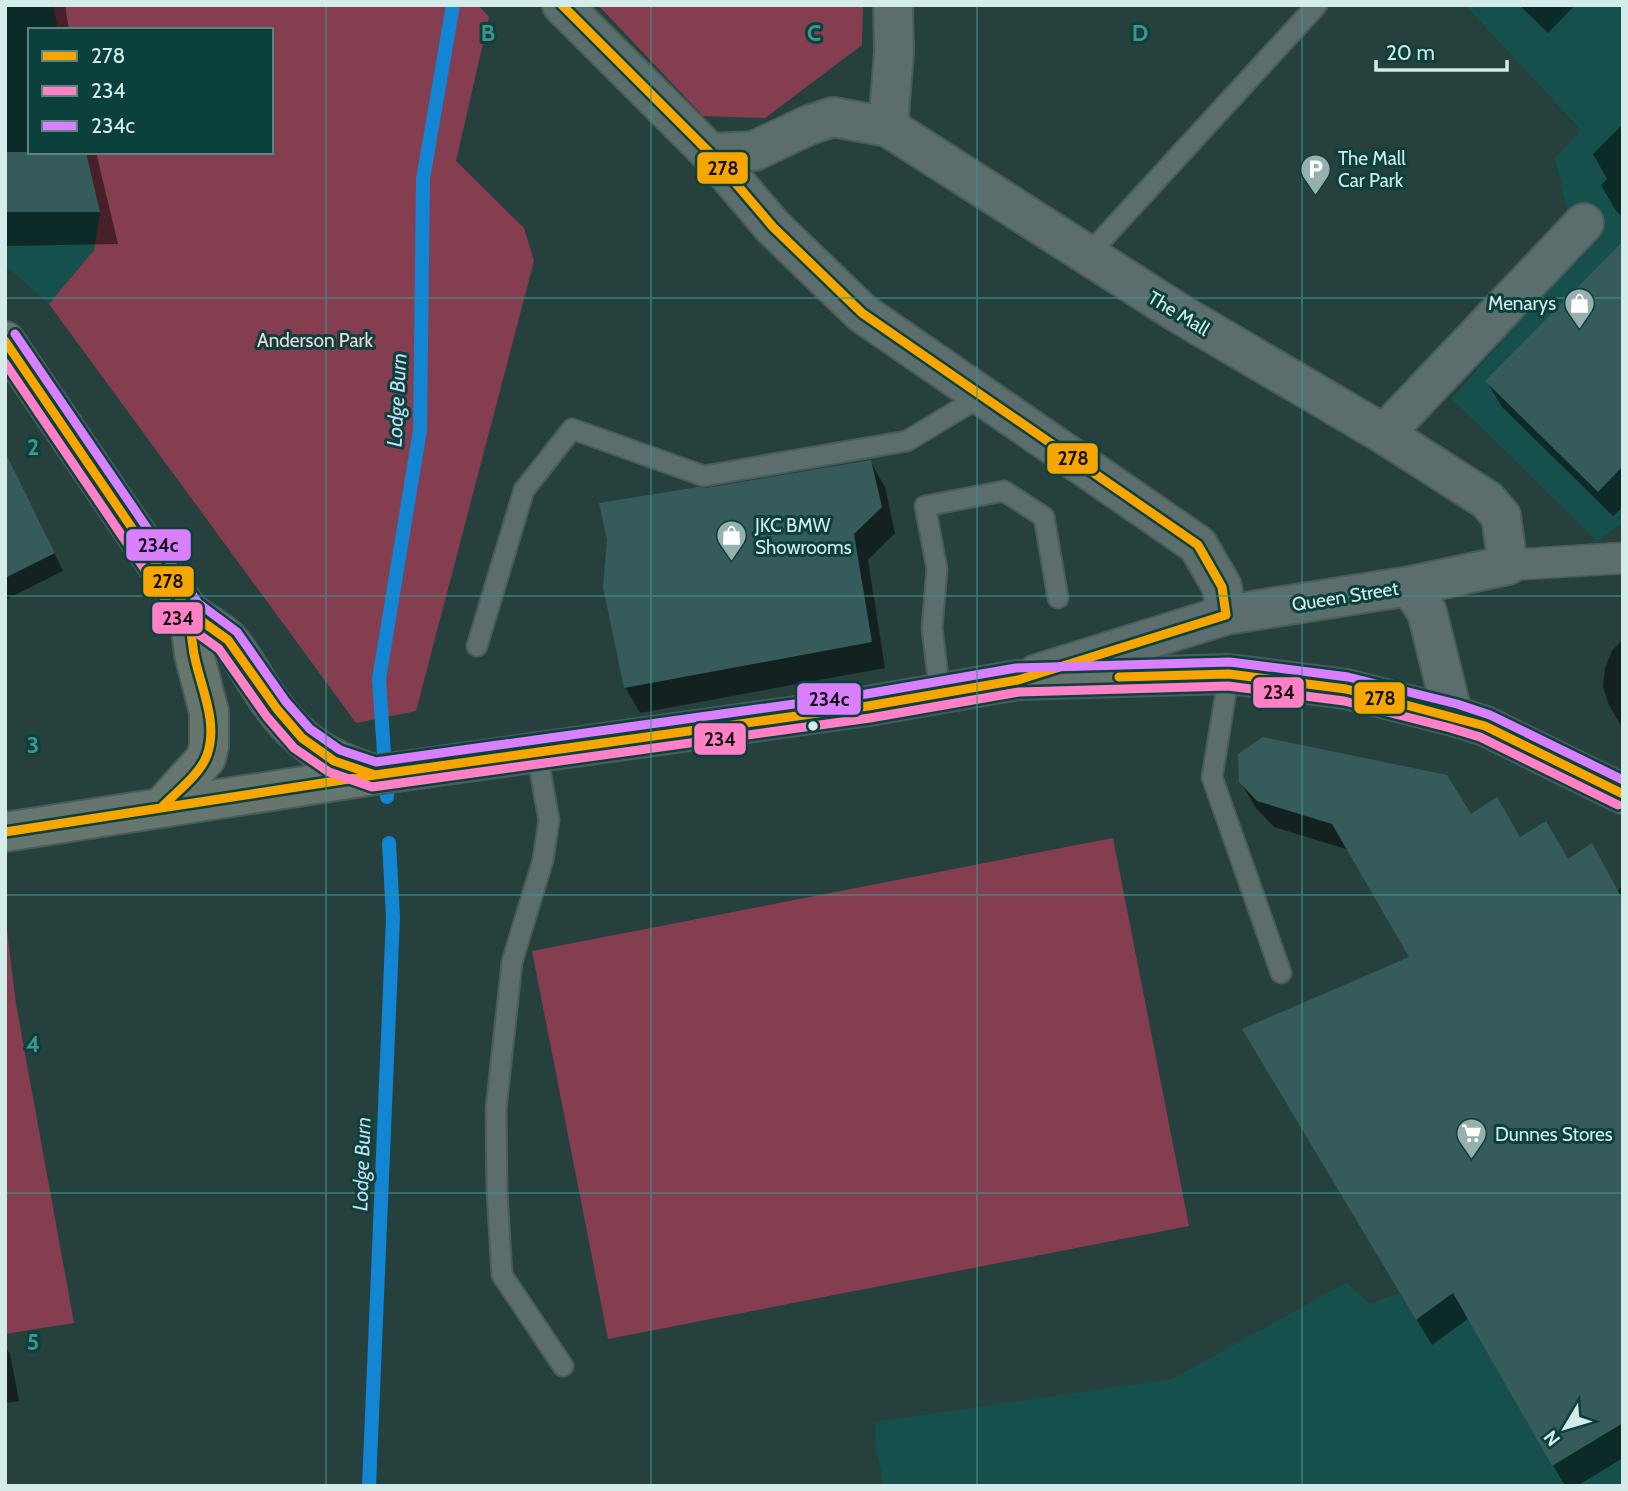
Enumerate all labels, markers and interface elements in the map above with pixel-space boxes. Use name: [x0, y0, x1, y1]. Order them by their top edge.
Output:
text: B: [481, 19, 495, 47]
text: C: [807, 19, 821, 47]
text: D: [1132, 19, 1148, 47]
legend: [28, 28, 273, 154]
scale bar: [1376, 28, 1507, 72]
text: 20 m: [1386, 40, 1435, 65]
text: 278: [91, 43, 125, 68]
text: 234: [91, 78, 126, 103]
text: 234c: [91, 113, 135, 138]
place label: The Mall Car Park: [1338, 147, 1406, 192]
line badge: 278: [696, 151, 749, 185]
parking icon: The Mall Car Park: [1298, 152, 1332, 196]
text: 278: [707, 157, 739, 180]
street label: The Mall: [1144, 286, 1214, 341]
shop icon: Menarys: [1562, 286, 1596, 330]
place label: Menarys: [1488, 292, 1556, 315]
park label: Anderson Park: [257, 329, 374, 352]
water label: Lodge Burn: [382, 352, 411, 448]
text: 2: [27, 433, 39, 461]
line badge: 278: [1046, 442, 1099, 475]
text: 278: [1057, 447, 1089, 470]
place label: JKC BMW Showrooms: [754, 514, 852, 559]
shop icon: JKC BMW Showrooms: [715, 519, 749, 563]
line badge: 234c: [125, 528, 192, 562]
text: 234c: [138, 534, 179, 557]
line badge: 278: [142, 565, 195, 598]
text: 278: [152, 570, 184, 593]
street label: Queen Street: [1290, 577, 1401, 616]
line badge: 234: [151, 601, 204, 635]
text: 234: [162, 607, 194, 630]
line badge: 234: [1252, 676, 1305, 709]
text: 234: [1263, 681, 1295, 704]
line badge: 278: [1353, 681, 1406, 715]
line badge: 234c: [796, 682, 862, 716]
text: 278: [1364, 687, 1396, 710]
text: 234c: [809, 688, 850, 711]
unlabelled marker: [806, 719, 820, 733]
line badge: 234: [693, 722, 747, 756]
text: 234: [704, 728, 736, 751]
text: 3: [27, 731, 39, 759]
text: 4: [26, 1030, 40, 1058]
water label: Lodge Burn: [347, 1117, 376, 1211]
supermarket icon: Dunnes Stores: [1455, 1117, 1489, 1161]
place label: Dunnes Stores: [1495, 1123, 1613, 1146]
text: 5: [27, 1328, 39, 1356]
north arrow: [1530, 1393, 1600, 1463]
text: N: [1539, 1426, 1565, 1451]

